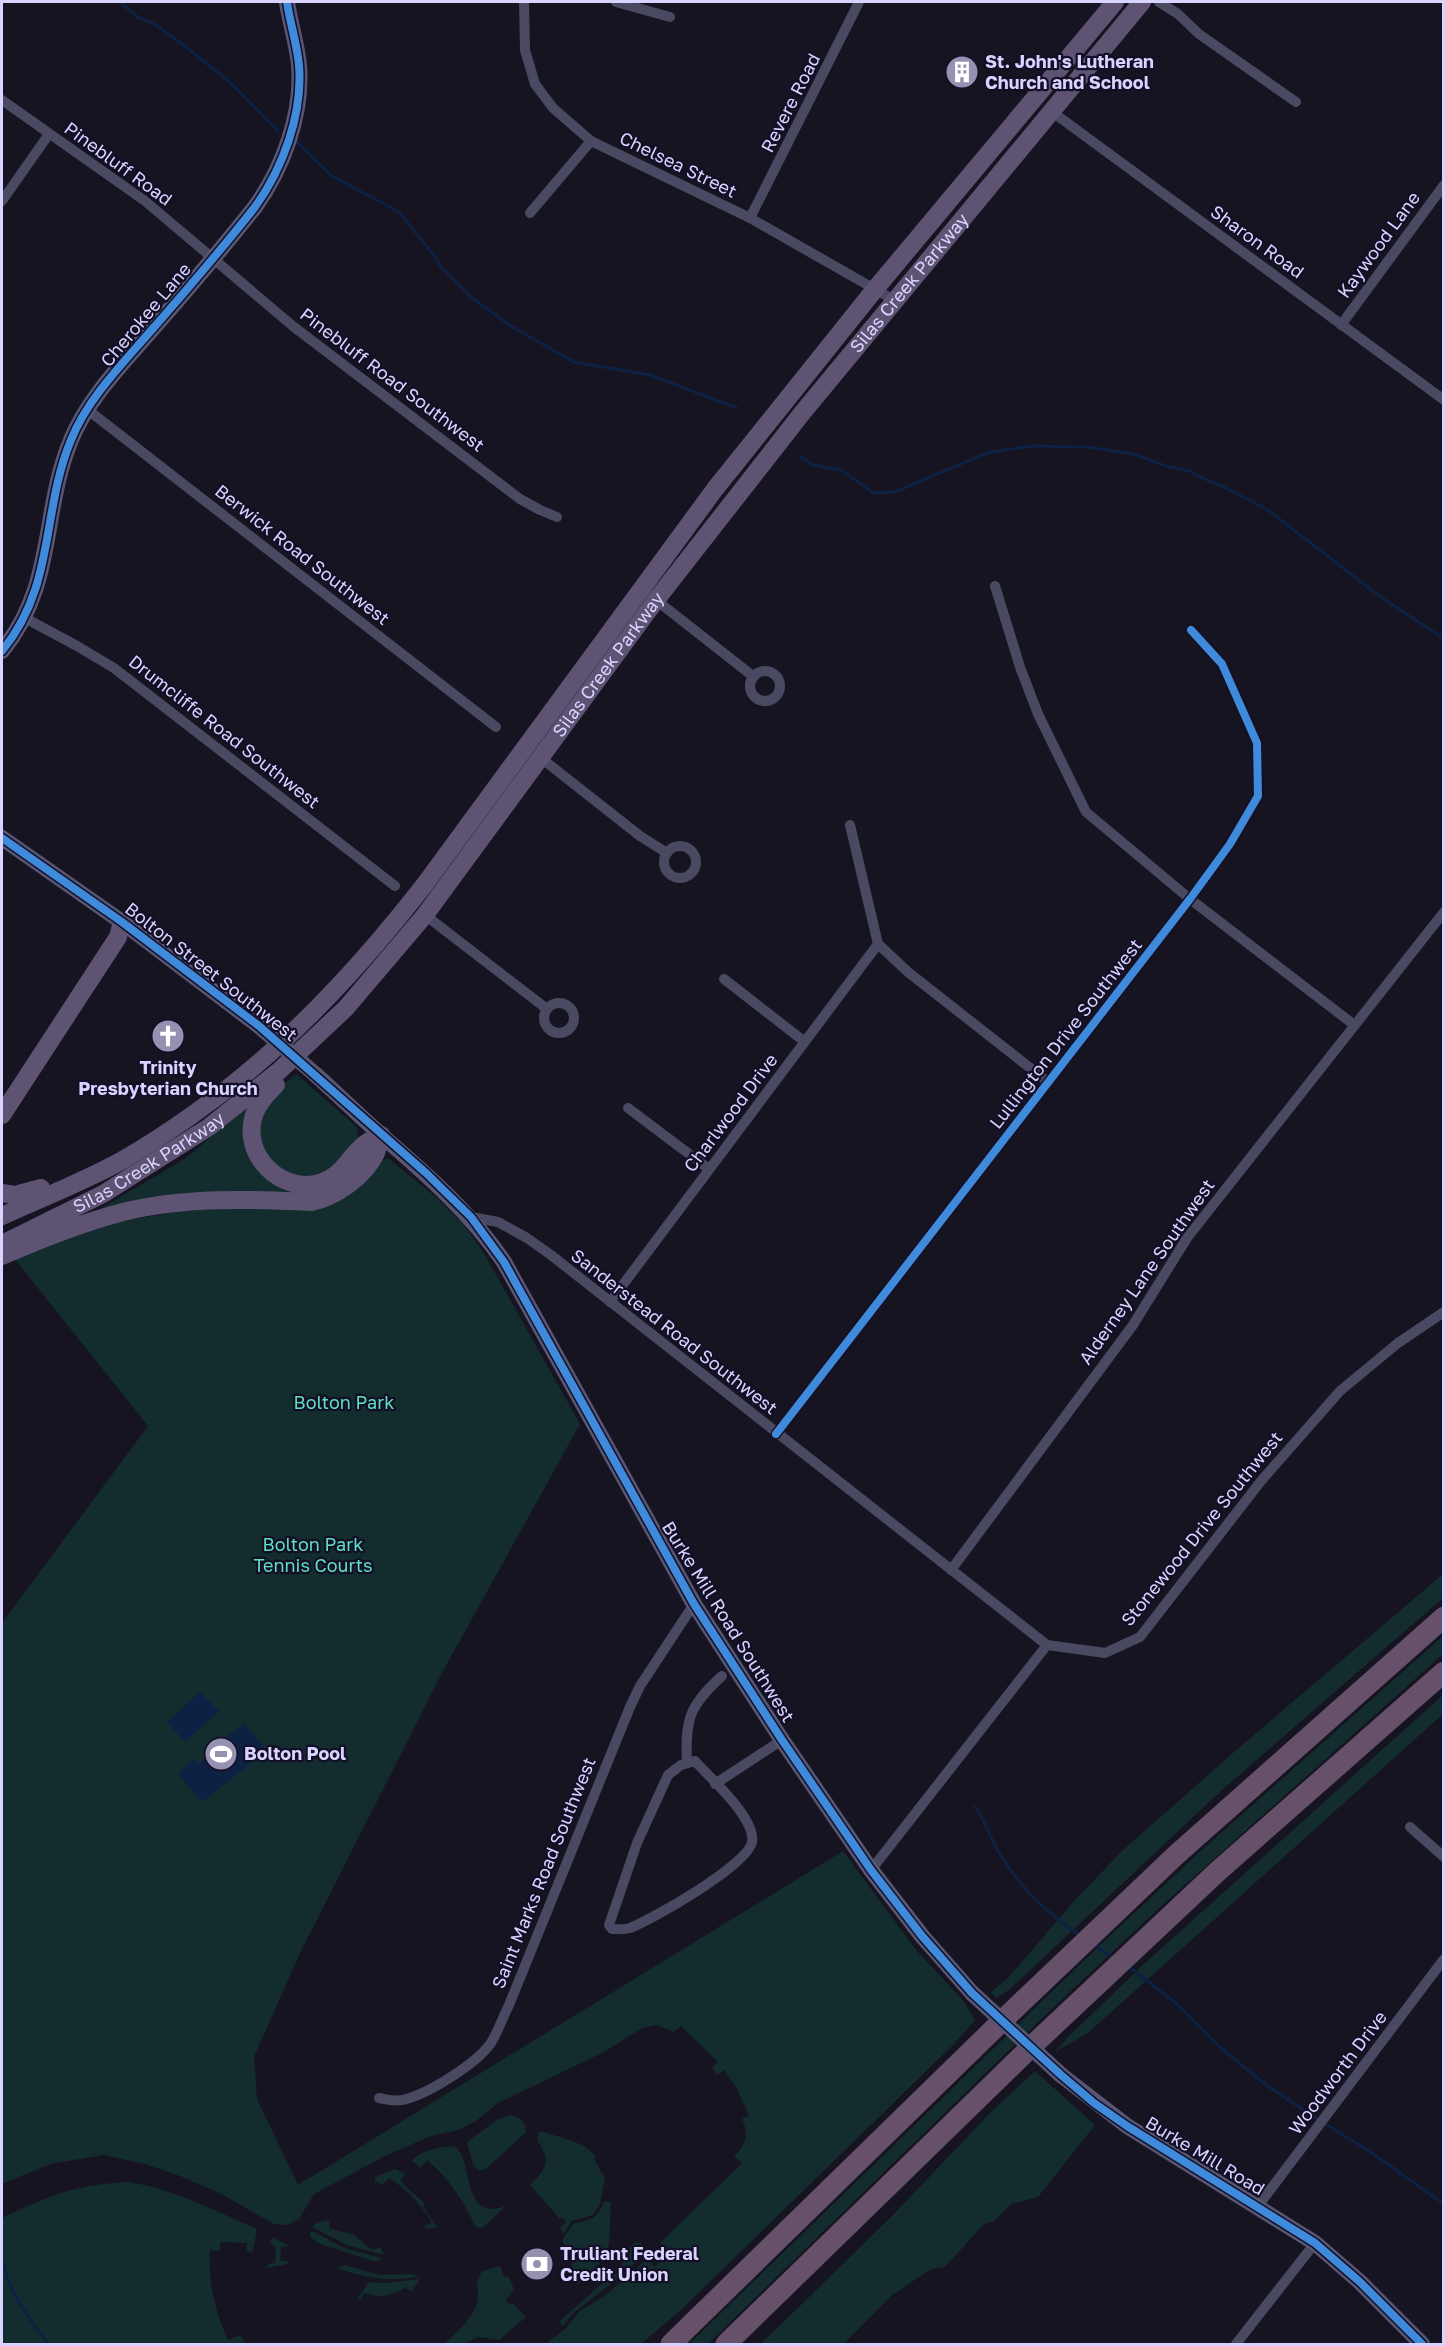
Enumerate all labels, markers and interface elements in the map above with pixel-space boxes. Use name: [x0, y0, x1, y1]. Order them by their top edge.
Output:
street label: Revere Road: [756, 49, 824, 156]
place label: St. John's Lutheran Church and School: [985, 50, 1154, 93]
building icon: St. John's Lutheran Church and School: [944, 54, 980, 90]
street label: Pinebluff Road: [60, 117, 177, 210]
street label: Chelsea Street: [616, 126, 741, 202]
street label: Kaywood Lane: [1332, 187, 1424, 302]
street label: Sharon Road: [1207, 200, 1309, 282]
street label: Silas Creek Parkway: [845, 208, 973, 357]
street label: Cherokee Lane: [95, 258, 195, 371]
street label: Pinebluff Road Southwest: [296, 303, 489, 456]
street label: Berwick Road Southwest: [211, 479, 394, 629]
street label: Silas Creek Parkway: [547, 587, 668, 741]
street label: Drumcliffe Road Southwest: [125, 650, 325, 813]
street label: Bolton Street Southwest: [121, 897, 302, 1045]
street label: Lullington Drive Southwest: [984, 934, 1146, 1133]
church icon: Trinity Presbyterian Church: [150, 1018, 186, 1054]
street label: Charlwood Drive: [679, 1049, 782, 1176]
place label: Trinity Presbyterian Church: [78, 1056, 258, 1099]
street label: Silas Creek Parkway: [69, 1107, 229, 1217]
street label: Alderney Lane Southwest: [1074, 1175, 1219, 1368]
street label: Sanderstead Road Southwest: [567, 1244, 782, 1419]
park label: Bolton Park: [294, 1391, 394, 1413]
street label: Stonewood Drive Southwest: [1116, 1427, 1287, 1630]
street label: Burke Mill Road Southwest: [658, 1517, 800, 1726]
park label: Bolton Park Tennis Courts: [253, 1533, 373, 1576]
sports icon: Bolton Pool: [203, 1736, 239, 1772]
place label: Bolton Pool: [244, 1742, 346, 1764]
street label: Saint Marks Road Southwest: [487, 1754, 600, 1991]
street label: Woodworth Drive: [1284, 2006, 1391, 2139]
street label: Burke Mill Road: [1142, 2111, 1269, 2199]
place label: Truliant Federal Credit Union: [560, 2242, 699, 2285]
bank icon: Truliant Federal Credit Union: [519, 2246, 555, 2282]

